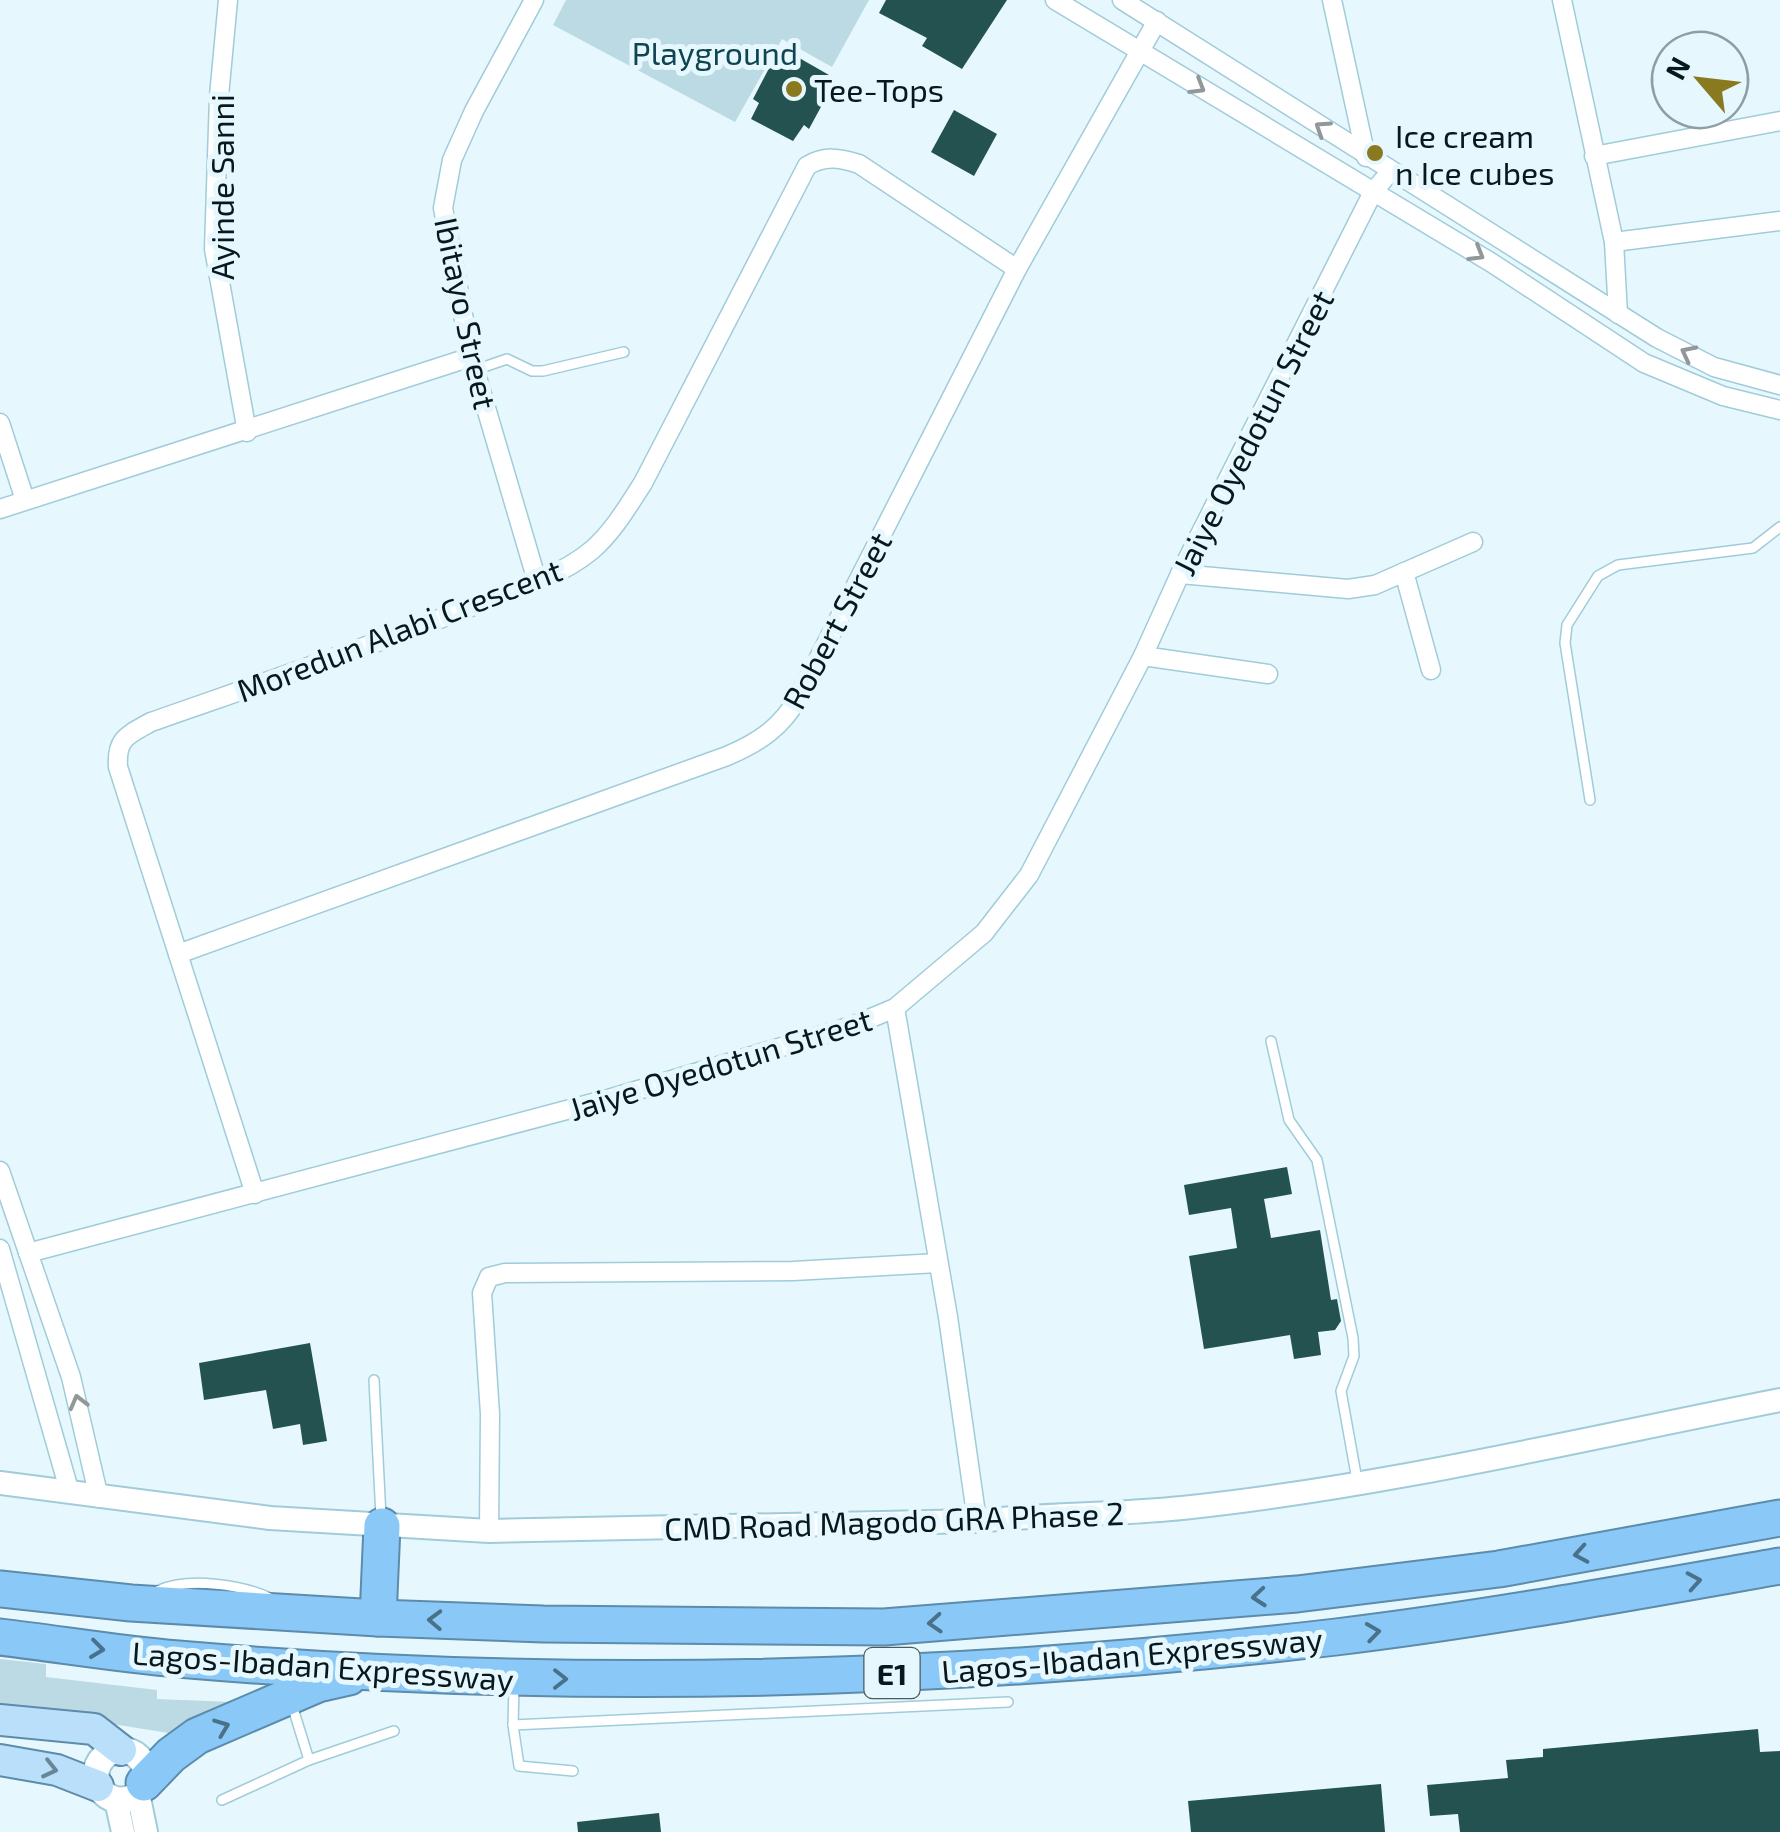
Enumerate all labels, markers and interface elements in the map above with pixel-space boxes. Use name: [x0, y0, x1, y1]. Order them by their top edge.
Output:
north arrow: [1650, 30, 1750, 130]
park label: Playground: [632, 33, 798, 71]
text: N: [1657, 51, 1697, 85]
place label: Tee-Tops: [814, 70, 944, 108]
one-way arrow: [1187, 75, 1205, 94]
marker: Tee-Tops: [783, 78, 805, 100]
street label: Ayinde Sanni: [202, 94, 240, 280]
place label: Ice cream n Ice cubes: [1395, 116, 1554, 191]
one-way arrow: [1315, 121, 1333, 140]
marker: Ice cream n Ice cubes: [1364, 142, 1386, 164]
street label: Ibitayo Street: [428, 214, 506, 412]
one-way arrow: [1466, 242, 1484, 261]
street label: Jaiye Oyedotun Street: [1164, 283, 1340, 581]
one-way arrow: [1681, 346, 1699, 365]
street label: Robert Street: [774, 525, 898, 715]
street label: Moredun Alabi Crescent: [231, 549, 567, 709]
street label: Jaiye Oyedotun Street: [564, 999, 876, 1127]
one-way arrow: [68, 1394, 89, 1411]
street label: CMD Road Magodo GRA Phase 2: [663, 1493, 1125, 1547]
one-way arrow: [1572, 1543, 1589, 1564]
one-way arrow: [1686, 1571, 1703, 1592]
one-way arrow: [1250, 1586, 1266, 1608]
one-way arrow: [426, 1610, 442, 1631]
one-way arrow: [926, 1612, 942, 1634]
street label: Lagos-Ibadan Expressway: [940, 1618, 1324, 1690]
one-way arrow: [1365, 1622, 1382, 1643]
street label: Lagos-Ibadan Expressway: [131, 1633, 515, 1697]
one-way arrow: [89, 1638, 105, 1659]
road number: E1: [864, 1648, 920, 1698]
one-way arrow: [554, 1668, 569, 1690]
one-way arrow: [212, 1718, 229, 1739]
one-way arrow: [41, 1757, 58, 1778]

